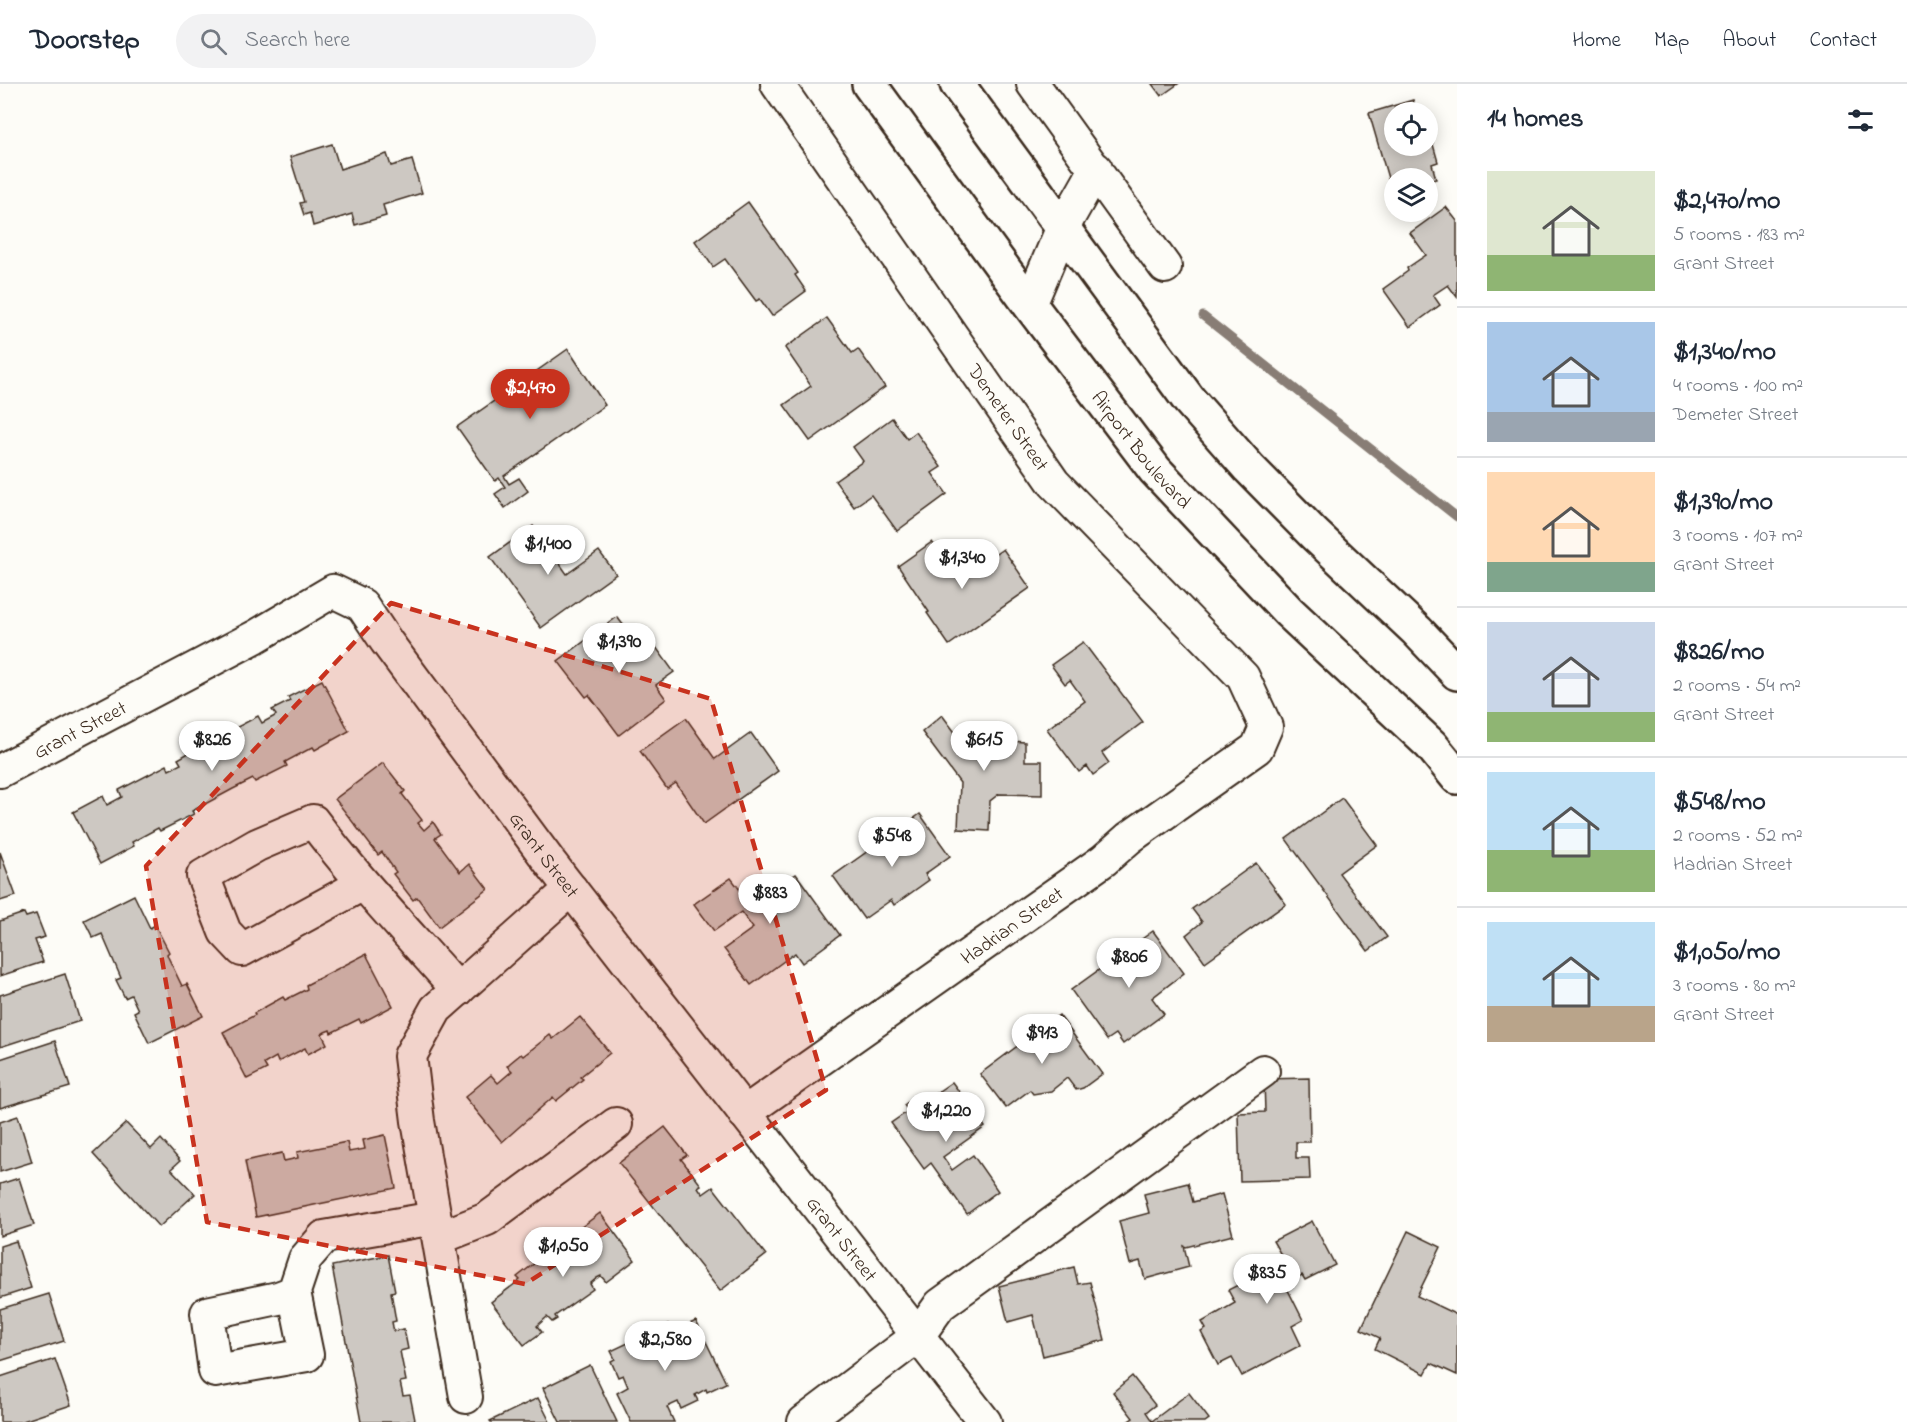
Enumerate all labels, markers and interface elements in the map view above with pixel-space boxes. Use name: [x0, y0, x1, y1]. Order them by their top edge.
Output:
search box: [176, 14, 596, 68]
text: Doorstep: [30, 21, 140, 62]
icon: search: [197, 25, 230, 58]
text: Search here: [245, 25, 350, 57]
text: Home: [1572, 26, 1621, 56]
text: Map: [1654, 26, 1689, 56]
text: About: [1722, 26, 1776, 56]
text: Contact: [1809, 26, 1877, 56]
text: 14 homes: [1487, 101, 1583, 139]
map controls: [1384, 102, 1438, 222]
button: locate: [1384, 102, 1438, 156]
icon: filters: [1844, 104, 1877, 137]
button: layers: [1384, 168, 1438, 222]
text: $2,470/mo: [1673, 183, 1781, 221]
icon: home: [1535, 195, 1607, 267]
text: 5 rooms · 183 m²: [1673, 221, 1805, 250]
text: Grant Street: [1673, 250, 1775, 279]
text: $1,340/mo: [1673, 334, 1776, 372]
icon: home: [1535, 346, 1607, 418]
street label: Demeter Street: [959, 358, 1055, 478]
pin: $2,470: [481, 369, 579, 420]
text: 4 rooms · 100 m²: [1673, 372, 1803, 401]
text: $2,470: [505, 374, 555, 403]
street label: Airport Boulevard: [1083, 385, 1197, 517]
text: Demeter Street: [1673, 401, 1798, 430]
text: $1,390/mo: [1673, 484, 1773, 522]
icon: home: [1535, 496, 1607, 568]
text: 3 rooms · 107 m²: [1673, 522, 1803, 551]
pin: $1,400: [499, 525, 597, 576]
text: $1,400: [524, 530, 572, 559]
pin: $1,340: [913, 539, 1011, 590]
text: $1,340: [938, 544, 986, 573]
text: Grant Street: [1673, 551, 1775, 580]
pin: $1,390: [570, 623, 668, 674]
text: $1,390: [597, 628, 641, 657]
text: $826/mo: [1673, 634, 1765, 672]
icon: home: [1535, 646, 1607, 718]
text: 2 rooms · 54 m²: [1673, 672, 1801, 701]
street label: Grant Street: [29, 695, 133, 768]
text: Grant Street: [1673, 701, 1775, 730]
pin: $826: [176, 721, 248, 772]
pin: $615: [948, 721, 1020, 772]
text: $826: [193, 726, 231, 755]
text: $615: [965, 726, 1003, 755]
text: $548/mo: [1673, 784, 1766, 822]
icon: home: [1535, 796, 1607, 868]
street label: Grant Street: [500, 807, 585, 906]
pin: $548: [856, 817, 928, 868]
text: $548: [872, 822, 912, 851]
text: 2 rooms · 52 m²: [1673, 822, 1803, 851]
text: Hadrian Street: [1673, 851, 1793, 880]
pin: $883: [734, 874, 806, 925]
text: $883: [752, 879, 788, 908]
street label: Hadrian Street: [956, 881, 1070, 973]
text: $1,050/mo: [1673, 934, 1781, 972]
pin: $806: [1093, 938, 1165, 989]
text: $806: [1110, 943, 1148, 972]
icon: home: [1535, 946, 1607, 1018]
text: 3 rooms · 80 m²: [1673, 972, 1796, 1001]
text: Grant Street: [1673, 1001, 1775, 1030]
pin: $913: [1006, 1014, 1078, 1065]
text: $913: [1026, 1019, 1058, 1048]
pin: $1,220: [897, 1092, 995, 1143]
text: $1,220: [921, 1097, 971, 1126]
street label: Grant Street: [798, 1191, 883, 1289]
pin: $1,050: [514, 1227, 612, 1278]
text: $1,050: [538, 1232, 588, 1261]
pin: $835: [1231, 1254, 1303, 1305]
text: $835: [1247, 1259, 1287, 1288]
pin: $2,580: [616, 1321, 714, 1372]
text: $2,580: [638, 1326, 692, 1355]

